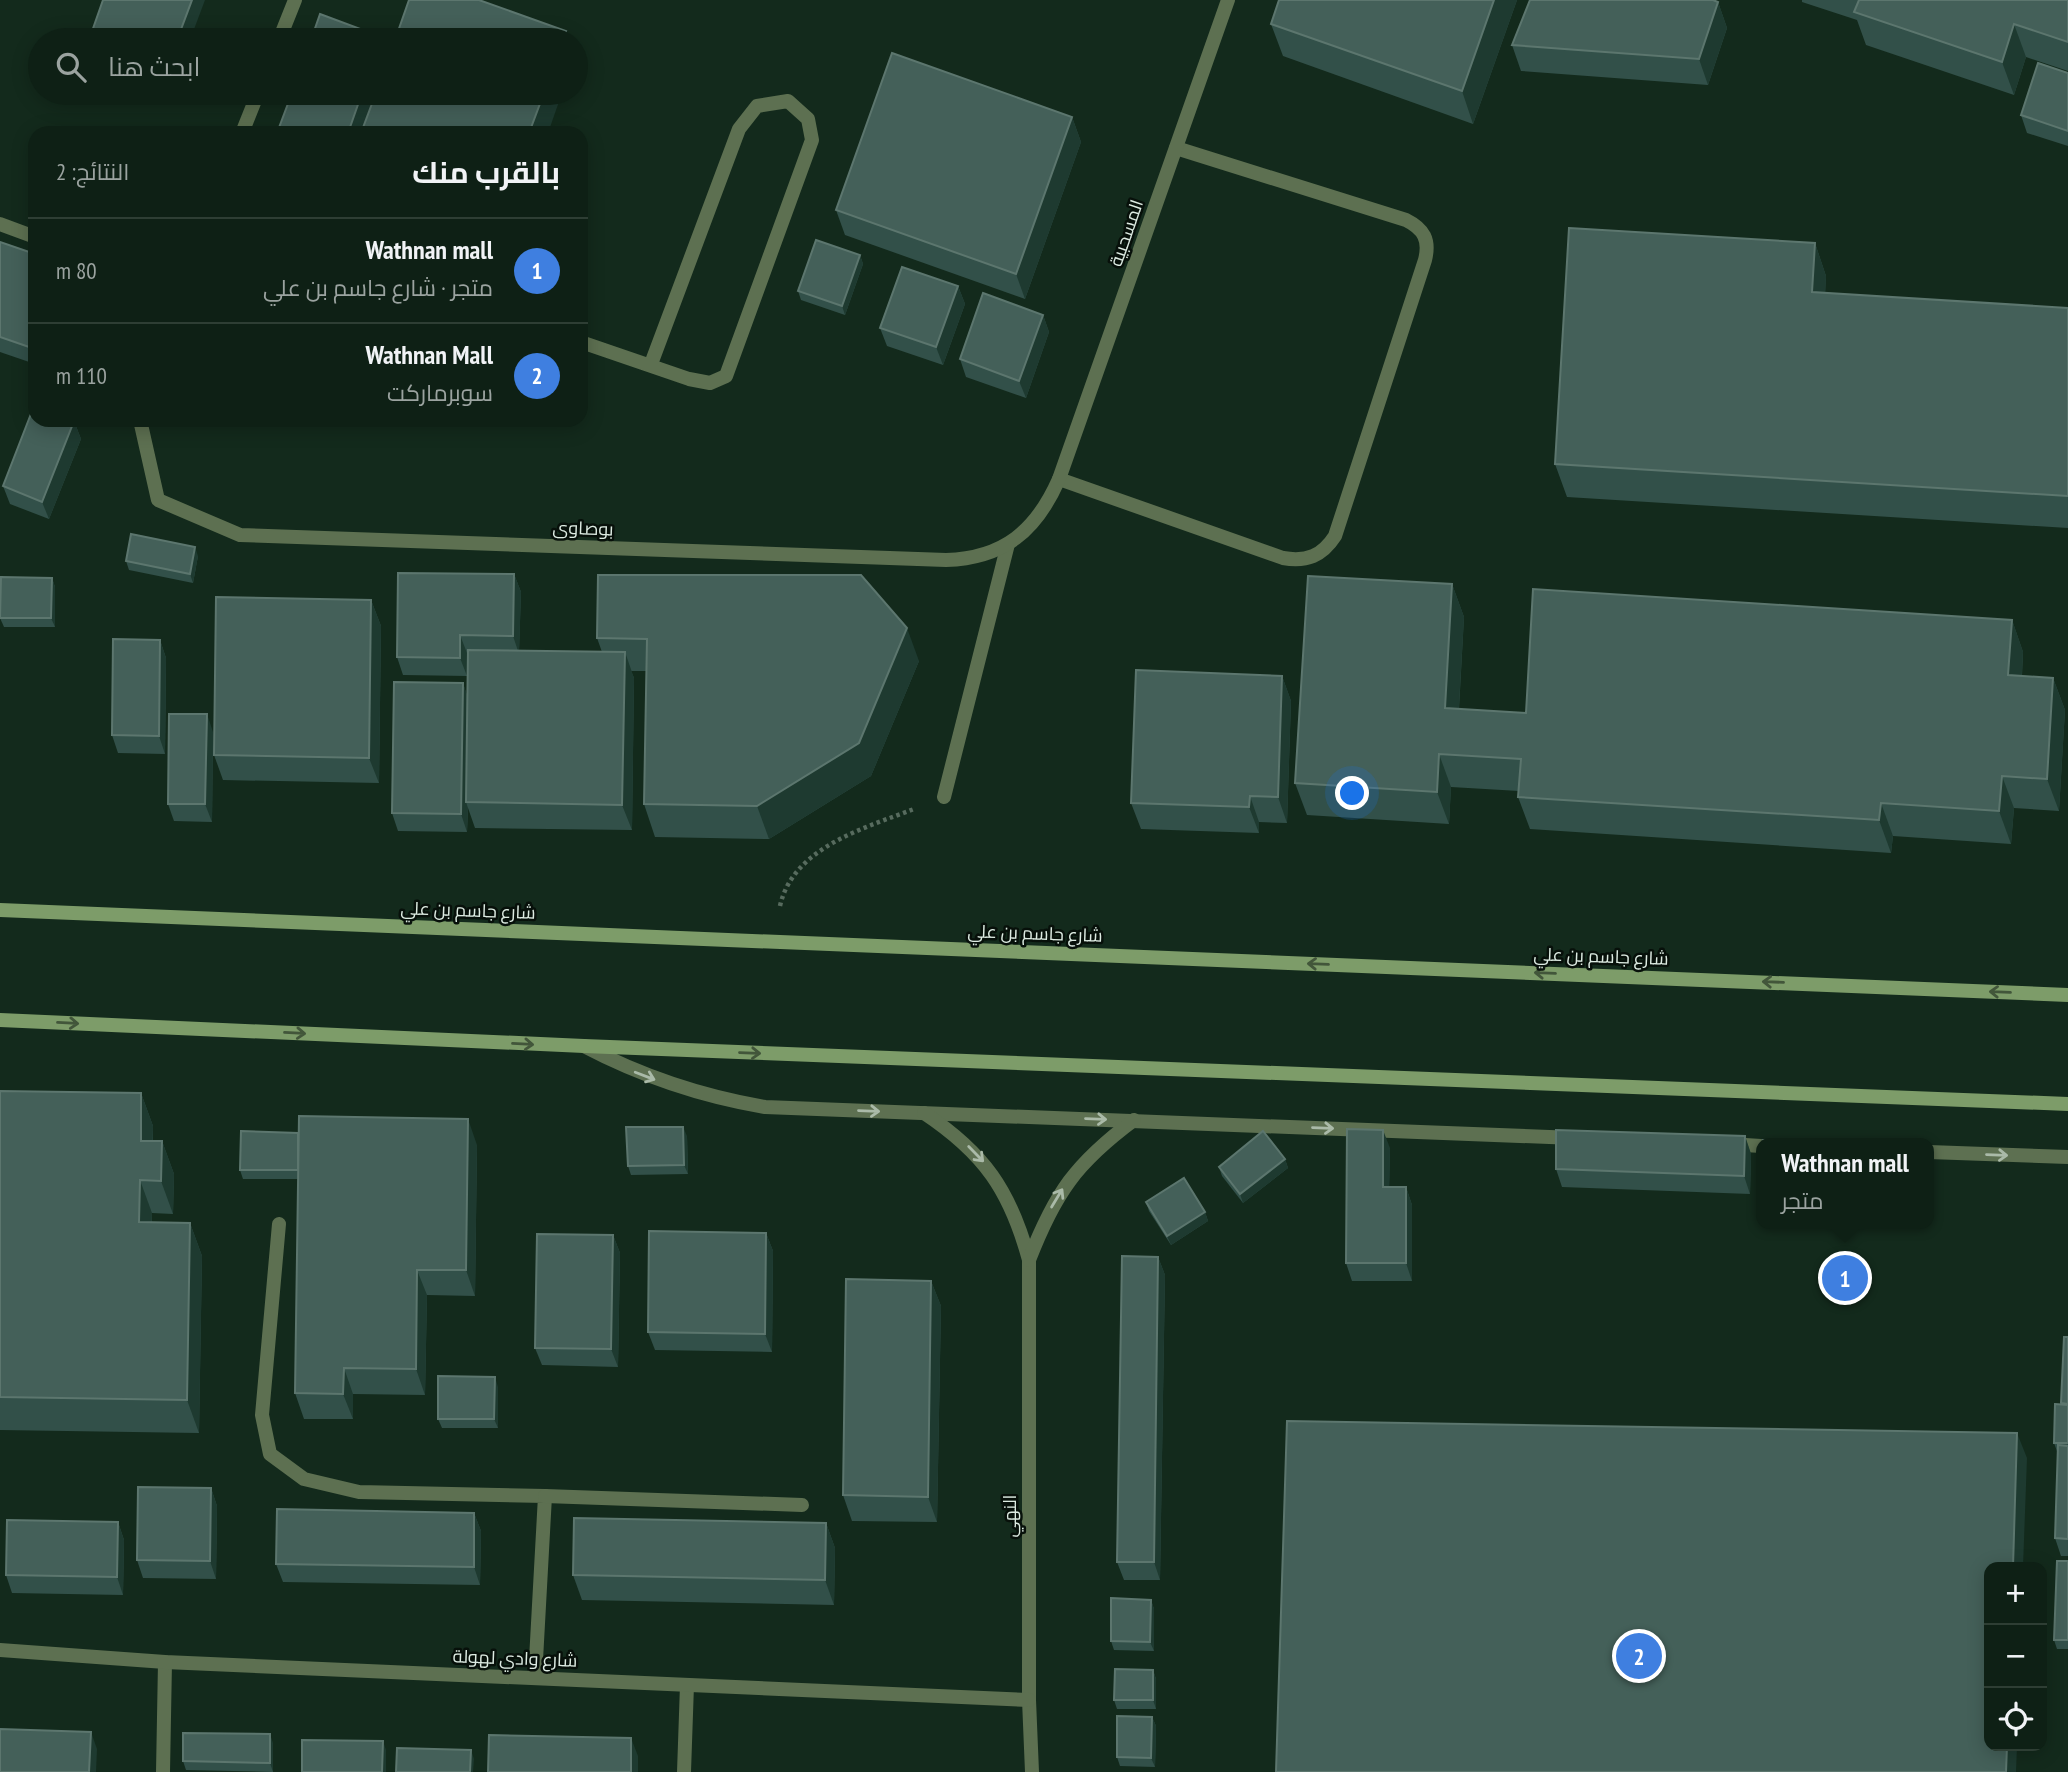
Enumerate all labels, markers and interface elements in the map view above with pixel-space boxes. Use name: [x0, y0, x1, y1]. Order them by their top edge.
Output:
search box: [28, 28, 588, 105]
icon: search: [52, 48, 90, 86]
text: ابحث هنا: [108, 50, 200, 83]
text: بالقرب منك: [412, 152, 560, 191]
text: النتائج: 2: [56, 157, 129, 186]
street label: المسحبية: [1104, 197, 1148, 269]
text: Wathnan mall: [365, 233, 493, 266]
text: 80 m: [56, 256, 97, 285]
text: 1: [532, 256, 543, 285]
text: متجر · شارع جاسم بن علي: [263, 273, 493, 302]
text: Wathnan Mall: [365, 338, 493, 371]
text: 110 m: [56, 361, 107, 390]
text: 2: [532, 361, 543, 390]
text: سوبرماركت: [387, 378, 493, 407]
street label: بوصاوى: [552, 515, 614, 541]
your location: [1335, 776, 1369, 810]
street label: شارع جاسم بن علي: [400, 896, 536, 927]
street label: شارع جاسم بن علي: [967, 919, 1103, 950]
street label: شارع جاسم بن علي: [1533, 942, 1669, 973]
one-way arrow: [1307, 957, 1330, 970]
one-way arrow: [1534, 967, 1557, 980]
one-way arrow: [1761, 976, 1784, 989]
one-way arrow: [1989, 985, 2012, 998]
one-way arrow: [56, 1017, 79, 1030]
one-way arrow: [284, 1027, 307, 1040]
one-way arrow: [511, 1037, 534, 1050]
one-way arrow: [738, 1046, 761, 1059]
one-way arrow: [634, 1071, 656, 1084]
one-way arrow: [857, 1104, 880, 1117]
one-way arrow: [1084, 1113, 1107, 1126]
one-way arrow: [1312, 1122, 1335, 1135]
popup: [1756, 1138, 1934, 1229]
one-way arrow: [967, 1146, 984, 1163]
text: Wathnan mall: [1781, 1146, 1909, 1179]
one-way arrow: [1985, 1148, 2008, 1161]
text: متجر: [1781, 1186, 1824, 1215]
one-way arrow: [1050, 1188, 1064, 1208]
pin: 1: [1822, 1252, 1868, 1304]
street label: النهي: [998, 1495, 1024, 1537]
map controls: [1984, 1562, 2047, 1751]
button: +: [1984, 1562, 2047, 1625]
button: −: [1984, 1625, 2047, 1688]
pin: 2: [1616, 1630, 1662, 1682]
street label: شارع وادي لهولة: [452, 1644, 578, 1675]
button: locate: [1984, 1688, 2047, 1751]

